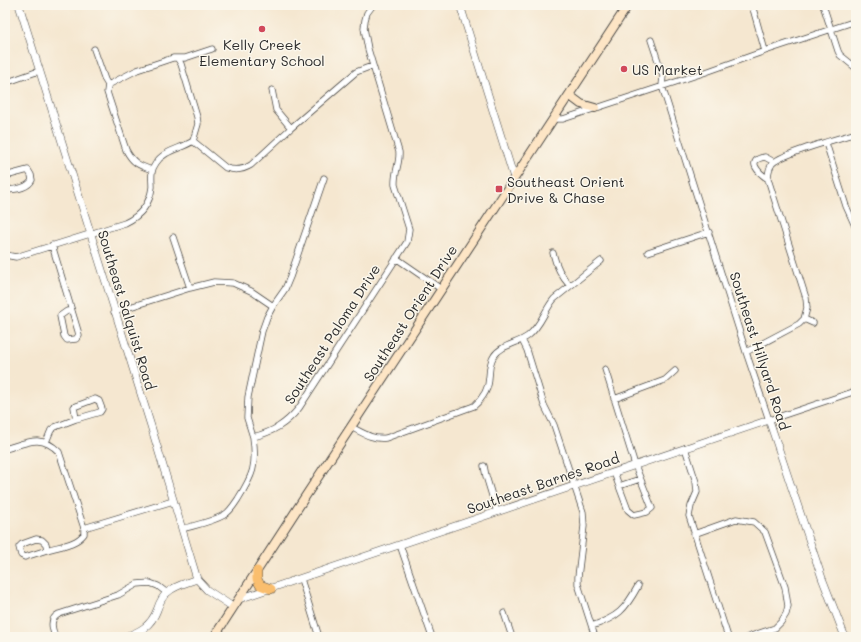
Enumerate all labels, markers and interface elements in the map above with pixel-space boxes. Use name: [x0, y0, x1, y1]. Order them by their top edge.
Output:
marker: Kelly Creek Elementary School: [257, 24, 267, 34]
place label: Kelly Creek Elementary School: [199, 35, 325, 70]
place label: US Market: [632, 60, 703, 79]
marker: US Market: [619, 64, 629, 74]
place label: Southeast Orient Drive & Chase: [507, 172, 625, 207]
marker: Southeast Orient Drive & Chase: [494, 184, 504, 194]
street label: Southeast Salquist Road: [94, 228, 160, 392]
street label: Southeast Orient Drive: [359, 241, 461, 385]
street label: Southeast Paloma Drive: [280, 260, 384, 408]
street label: Southeast Hillyard Road: [725, 269, 795, 433]
street label: Southeast Barnes Road: [464, 448, 622, 518]

